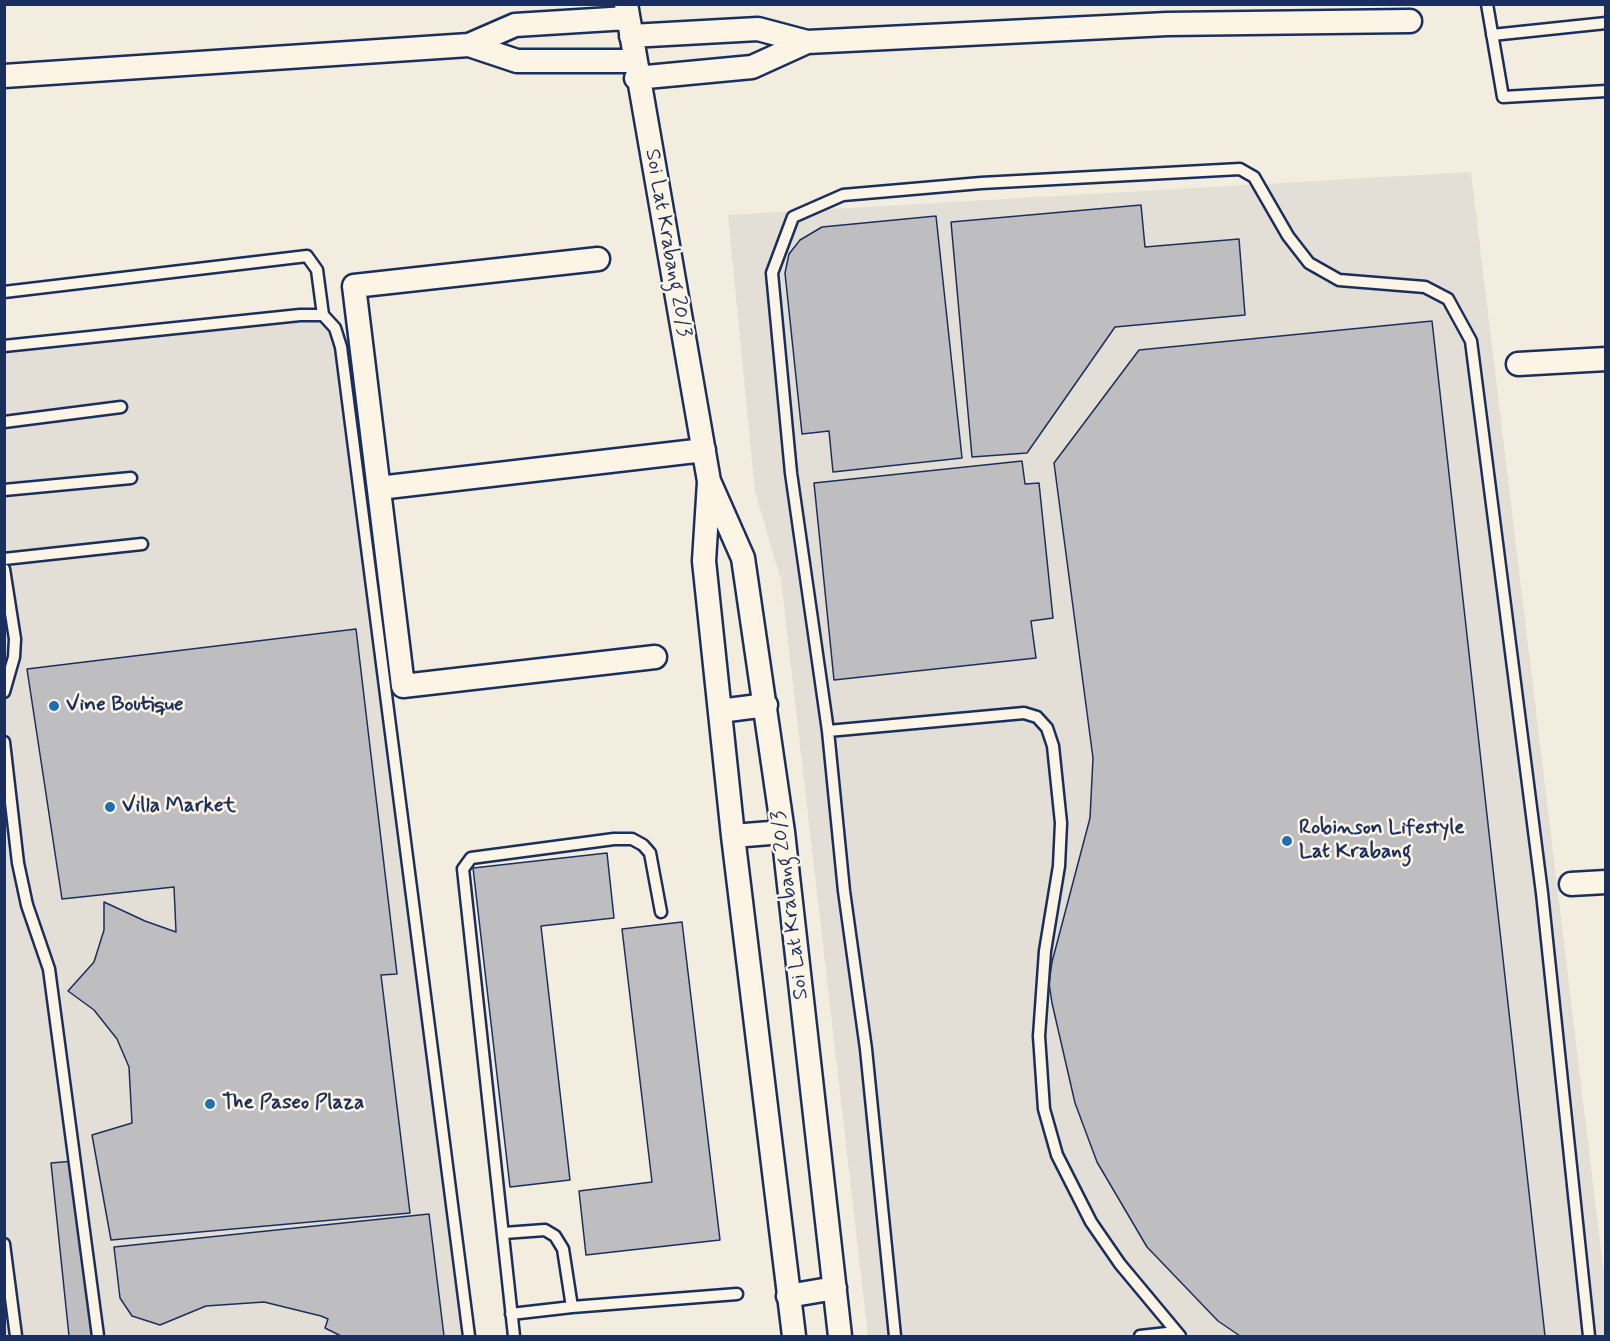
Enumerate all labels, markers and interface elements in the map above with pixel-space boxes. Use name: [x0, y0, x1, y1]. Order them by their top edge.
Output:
street label: Soi Lat Krabang 20/3: [638, 147, 696, 339]
place label: Vine Boutique: [66, 693, 183, 719]
marker: Vine Boutique: [47, 699, 61, 713]
place label: Villa Market: [122, 794, 236, 820]
marker: Villa Market: [103, 800, 117, 814]
street label: Soi Lat Krabang 20/3: [767, 809, 815, 1001]
place label: Robinson Lifestyle Lat Krabang: [1299, 816, 1465, 866]
marker: Robinson Lifestyle Lat Krabang: [1280, 834, 1294, 848]
place label: The Paseo Plaza: [222, 1091, 364, 1117]
marker: The Paseo Plaza: [203, 1097, 217, 1111]

